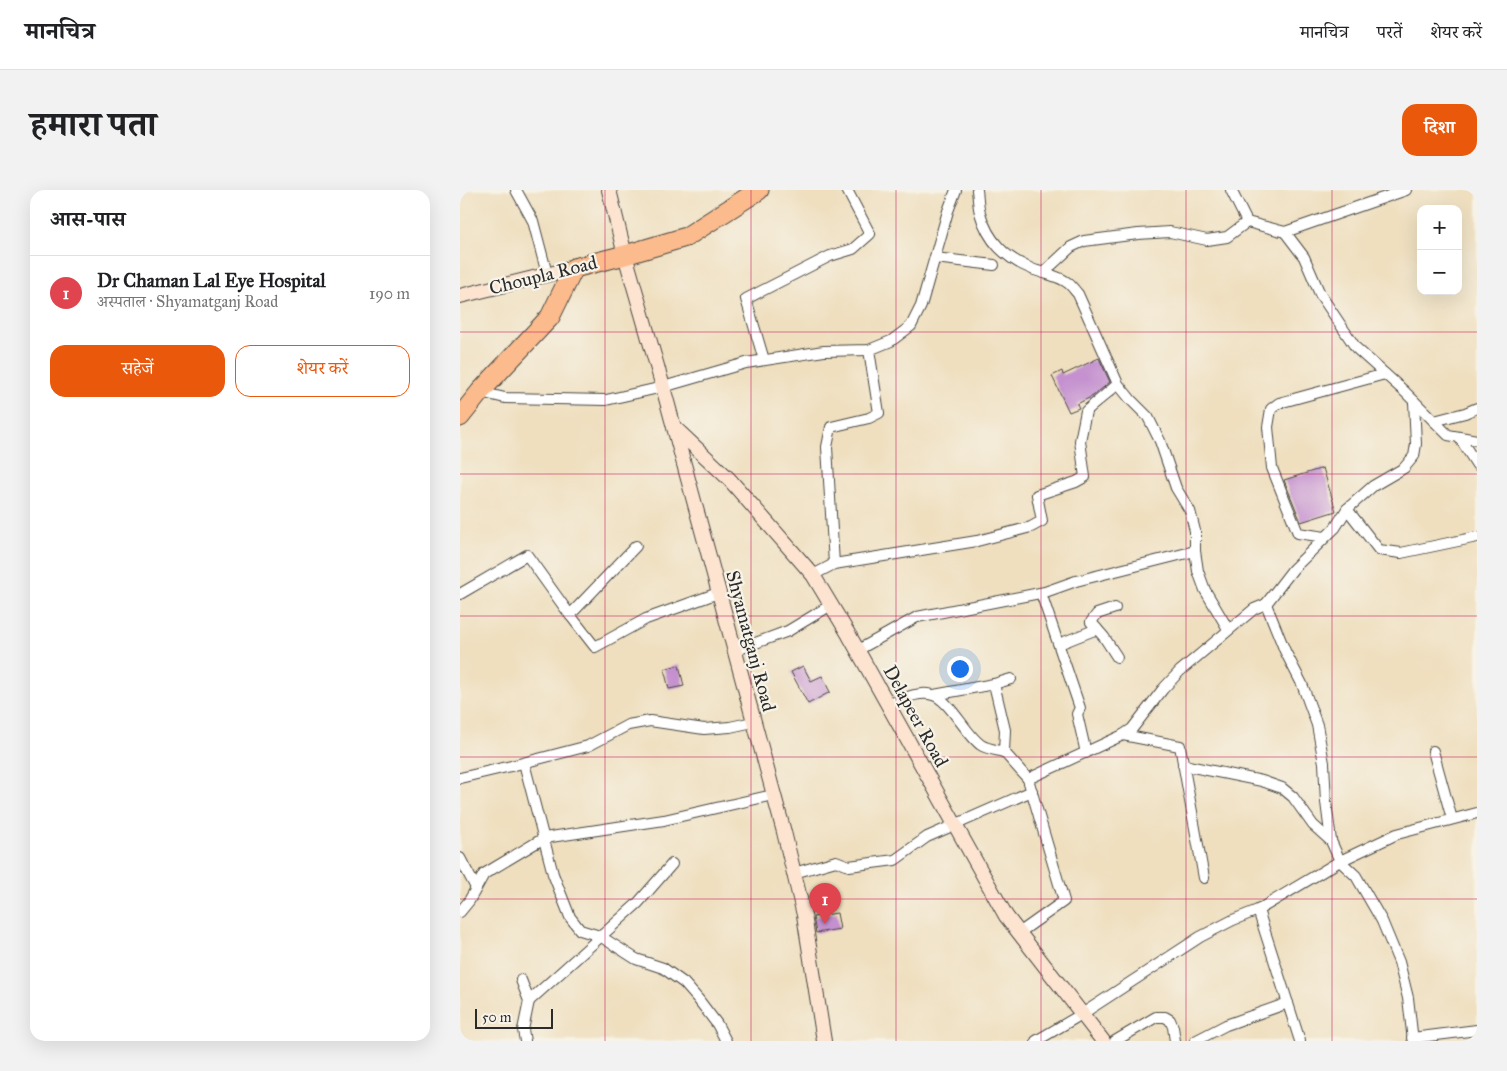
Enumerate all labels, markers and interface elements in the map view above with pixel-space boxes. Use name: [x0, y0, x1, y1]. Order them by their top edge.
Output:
text: मानचित्र: [25, 16, 95, 46]
text: मानचित्र: [1300, 21, 1349, 43]
text: परतें: [1377, 21, 1402, 43]
text: शेयर करें: [1430, 21, 1482, 43]
text: हमारा पता: [30, 103, 157, 146]
button: दिशा: [1402, 104, 1477, 156]
map controls: [1417, 205, 1462, 295]
button: +: [1417, 205, 1462, 250]
text: आस-पास: [50, 206, 125, 232]
street label: Choupla Road: [487, 250, 600, 300]
button: −: [1417, 250, 1462, 295]
text: Dr Chaman Lal Eye Hospital: [97, 269, 326, 292]
text: 1: [63, 284, 69, 303]
text: 190 m: [369, 284, 410, 303]
text: अस्पताल · Shyamatganj Road: [97, 292, 278, 311]
button: सहेजें: [50, 345, 225, 397]
button: शेयर करें: [235, 345, 410, 397]
street label: Shyamatganj Road: [720, 568, 781, 715]
your location: [947, 656, 973, 682]
street label: Delapeer Road: [879, 661, 954, 771]
pin: 1: [809, 883, 841, 924]
scale bar: [475, 1006, 552, 1029]
text: 50 m: [482, 1009, 511, 1026]

